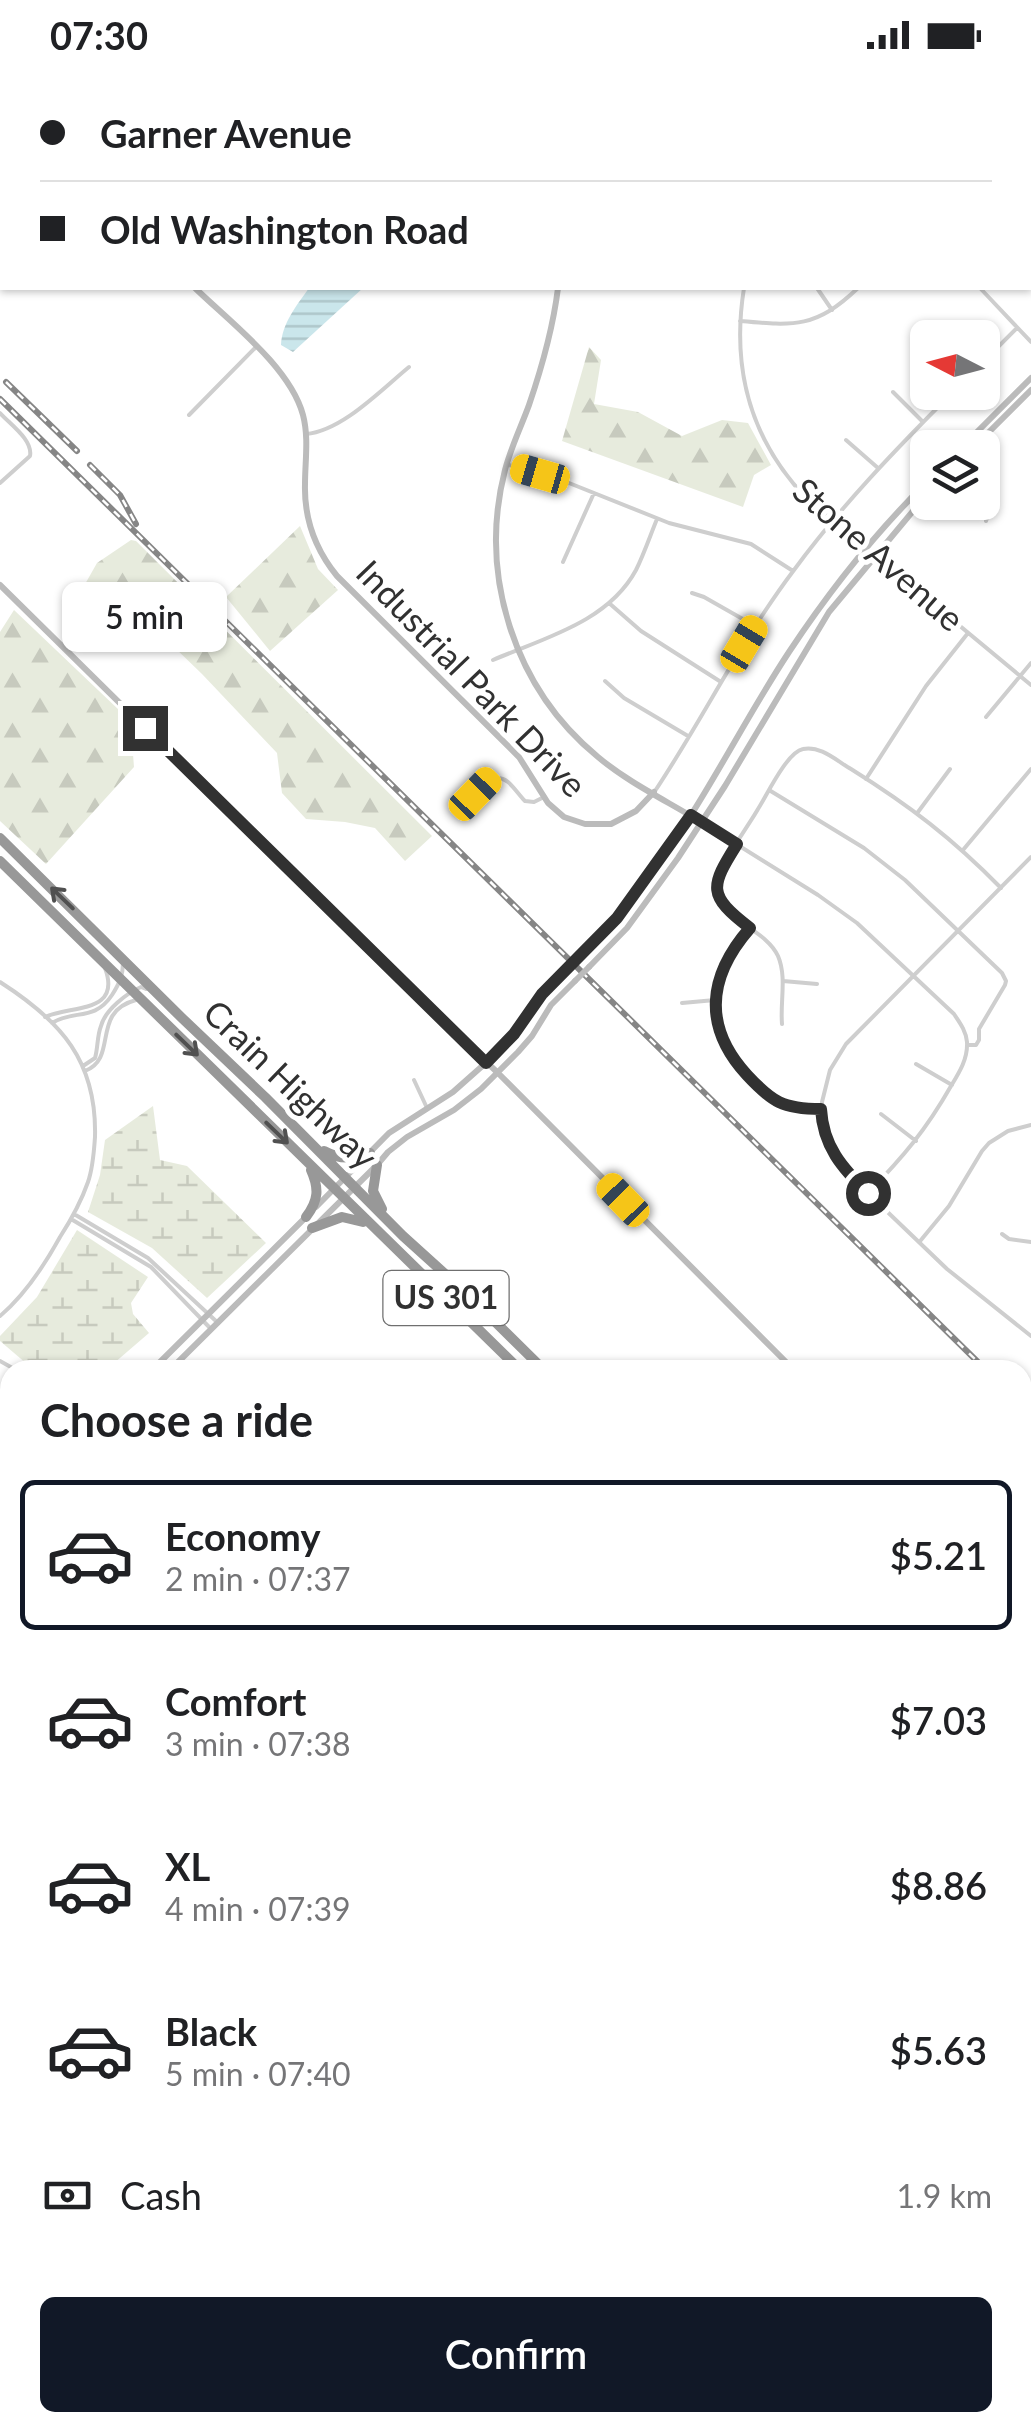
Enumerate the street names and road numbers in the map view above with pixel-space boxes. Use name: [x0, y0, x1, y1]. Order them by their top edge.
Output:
street label: Stone Avenue: [785, 468, 973, 639]
street label: Industrial Park Drive: [349, 551, 596, 805]
street label: Crain Highway: [196, 990, 387, 1177]
road number: US 301: [384, 1271, 508, 1325]

